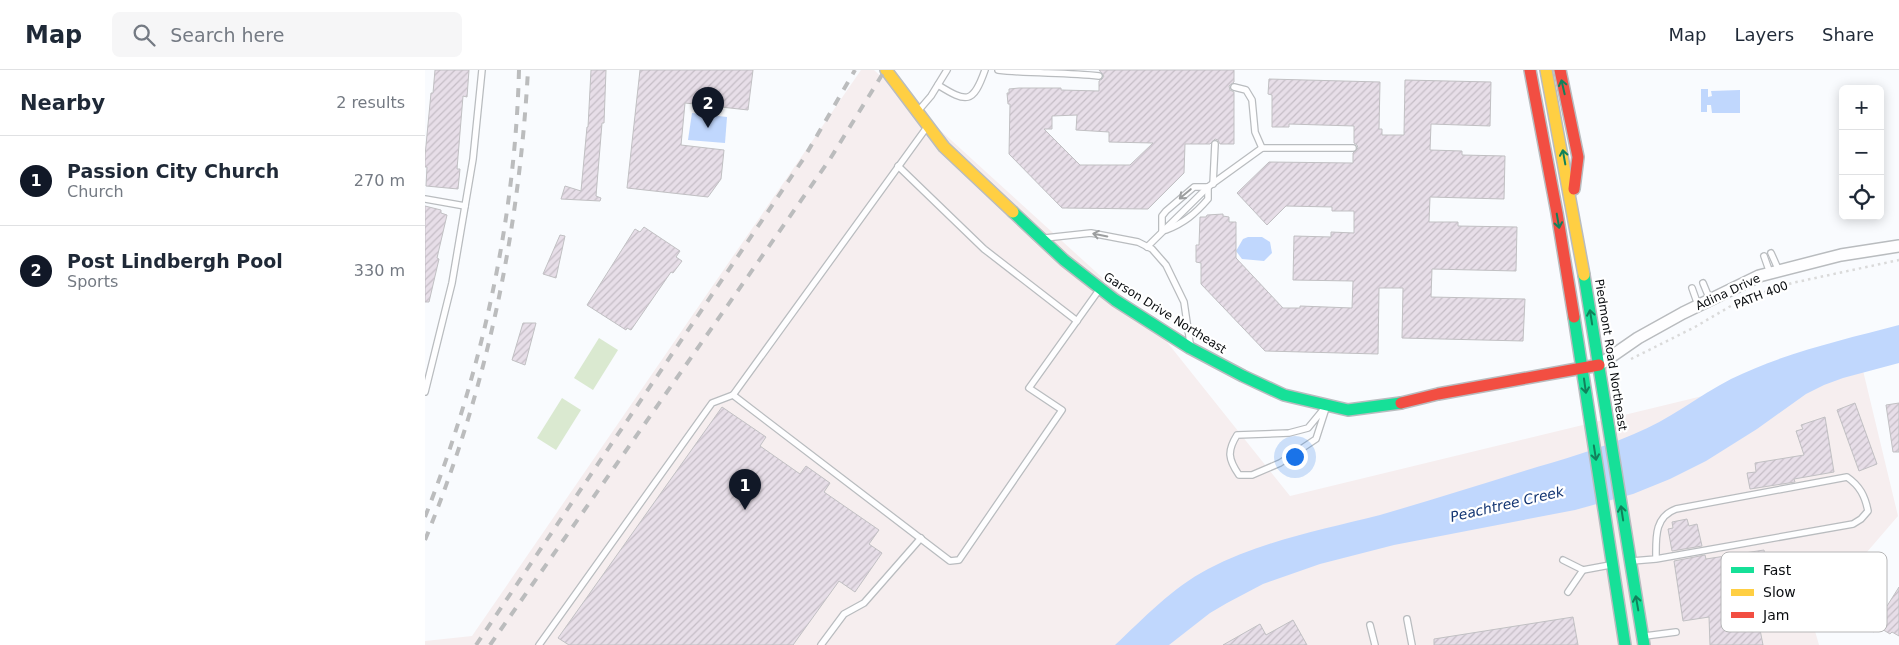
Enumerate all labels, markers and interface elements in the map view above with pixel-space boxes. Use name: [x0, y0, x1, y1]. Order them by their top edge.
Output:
search box: [112, 12, 462, 57]
text: Map: [25, 21, 82, 49]
icon: search: [130, 21, 158, 49]
text: Search here: [170, 24, 284, 46]
text: Map: [1668, 24, 1706, 45]
text: Layers: [1734, 24, 1794, 45]
text: Share: [1822, 24, 1874, 45]
one-way arrow: [1557, 79, 1567, 95]
map controls: [1839, 85, 1884, 220]
button: +: [1839, 85, 1884, 130]
pin: 2: [692, 87, 724, 128]
text: Nearby: [20, 91, 105, 115]
text: 2 results: [336, 93, 405, 112]
button: −: [1839, 130, 1884, 175]
one-way arrow: [1558, 149, 1568, 165]
text: Passion City Church: [67, 160, 279, 182]
text: 1: [30, 171, 42, 190]
text: 270 m: [354, 171, 405, 190]
button: locate: [1839, 175, 1884, 220]
text: Church: [67, 182, 124, 201]
one-way arrow: [1179, 189, 1192, 200]
one-way arrow: [1554, 213, 1564, 229]
one-way arrow: [1092, 229, 1108, 239]
text: Post Lindbergh Pool: [67, 250, 283, 272]
text: 2: [30, 261, 42, 280]
text: 330 m: [354, 261, 405, 280]
street label: Garson Drive Northeast: [1101, 270, 1229, 357]
street label: Adina Drive: [1693, 271, 1763, 313]
text: Sports: [67, 272, 118, 291]
street label: Piedmont Road Northeast: [1592, 278, 1630, 432]
street label: PATH 400: [1732, 278, 1790, 312]
one-way arrow: [1586, 309, 1596, 325]
one-way arrow: [1580, 378, 1590, 394]
your location: [1282, 444, 1308, 470]
one-way arrow: [1590, 444, 1600, 460]
pin: 1: [729, 469, 761, 510]
water label: Peachtree Creek: [1449, 483, 1566, 525]
one-way arrow: [1617, 506, 1627, 522]
legend: [1721, 552, 1887, 632]
text: Fast: [1763, 562, 1792, 578]
text: Slow: [1763, 584, 1796, 600]
one-way arrow: [1632, 596, 1642, 612]
text: Jam: [1762, 607, 1789, 623]

